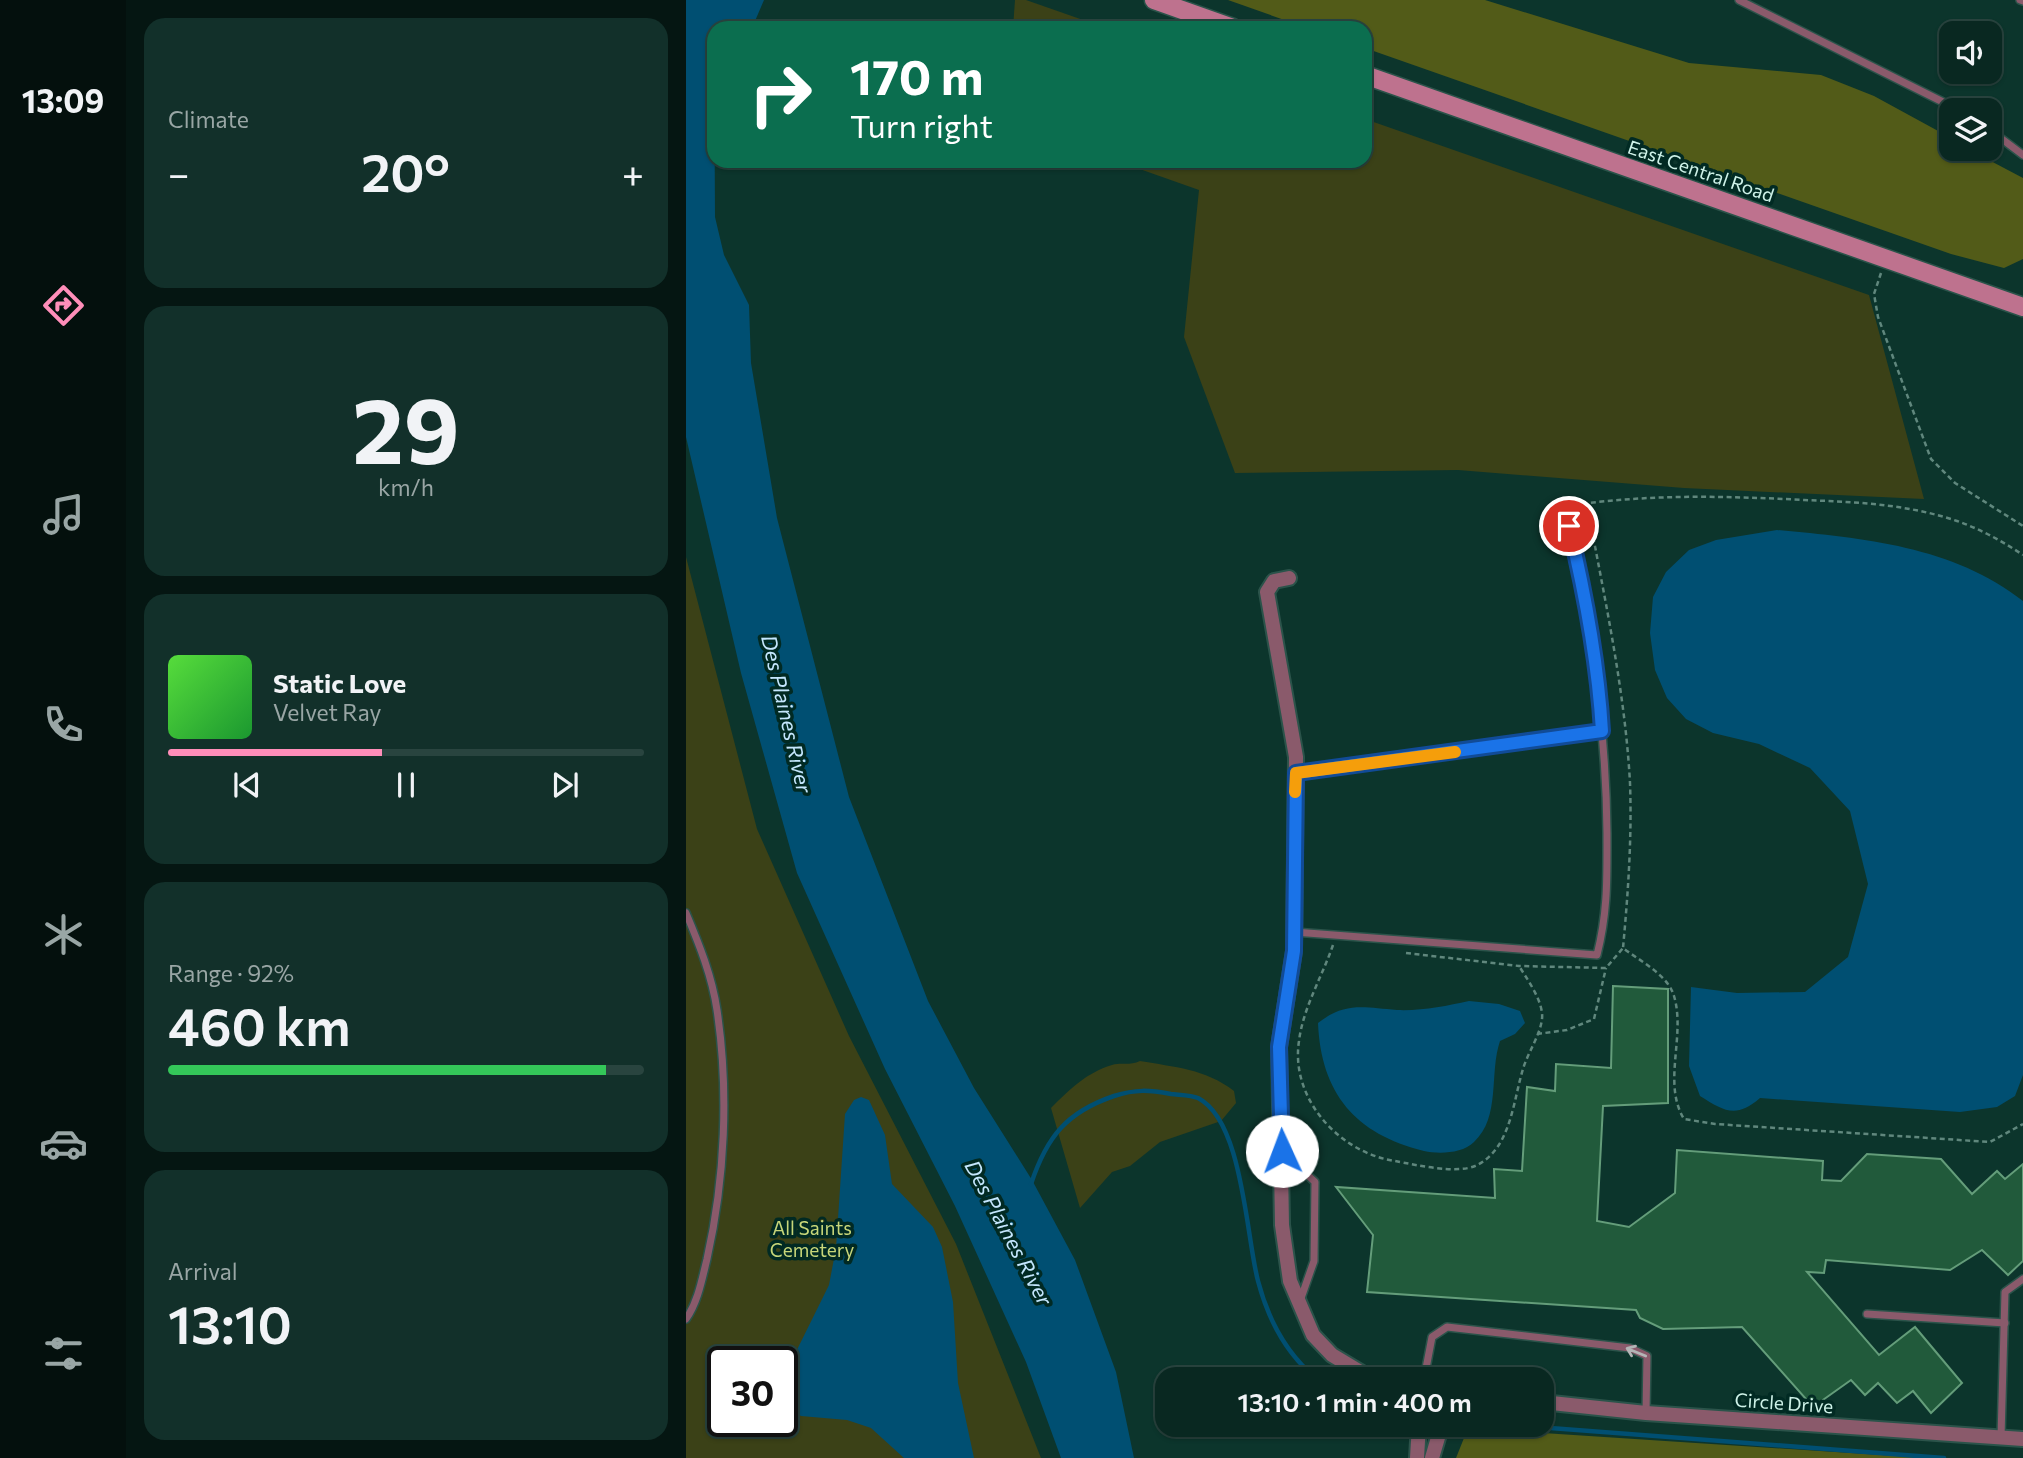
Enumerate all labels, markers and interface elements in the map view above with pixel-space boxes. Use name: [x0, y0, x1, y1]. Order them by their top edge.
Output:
map controls: [1939, 21, 2002, 161]
button: sound: [1939, 21, 2002, 84]
text: 170 m: [850, 45, 983, 105]
icon: right: [735, 49, 826, 140]
text: 13:09: [22, 80, 104, 120]
button: layers: [1939, 98, 2002, 161]
text: Climate: [168, 105, 249, 133]
text: Turn right: [850, 105, 993, 145]
street label: East Central Road: [1625, 135, 1777, 206]
text: 20°: [361, 139, 450, 203]
text: −: [168, 149, 190, 196]
text: +: [622, 149, 644, 196]
icon: directions: [39, 281, 88, 330]
text: 29: [352, 371, 460, 483]
text: km/h: [378, 473, 434, 501]
icon: music: [39, 490, 88, 539]
pin: [1539, 496, 1599, 556]
icon: arrive: [1550, 507, 1588, 545]
water label: Des Plaines River: [757, 632, 818, 796]
text: Static Love: [273, 667, 406, 698]
text: Velvet Ray: [273, 698, 381, 726]
icon: phone: [39, 700, 88, 749]
icon: previous: [228, 766, 266, 804]
icon: pause: [387, 766, 425, 804]
icon: next: [546, 766, 584, 804]
icon: climate: [39, 910, 88, 959]
text: Range · 92%: [168, 959, 294, 987]
text: 460 km: [168, 993, 351, 1057]
position arrow: [1245, 1114, 1319, 1188]
icon: car: [39, 1119, 88, 1168]
water label: Des Plaines River: [960, 1155, 1058, 1310]
park label: All Saints Cemetery: [770, 1216, 854, 1261]
text: Arrival: [168, 1257, 238, 1285]
text: 13:10: [168, 1291, 292, 1355]
icon: filters: [39, 1329, 88, 1378]
one-way arrow: [1626, 1345, 1647, 1358]
speed limit sign: 30: [707, 1346, 798, 1437]
text: 13:10 · 1 min · 400 m: [1237, 1386, 1472, 1417]
street label: Circle Drive: [1734, 1388, 1834, 1417]

